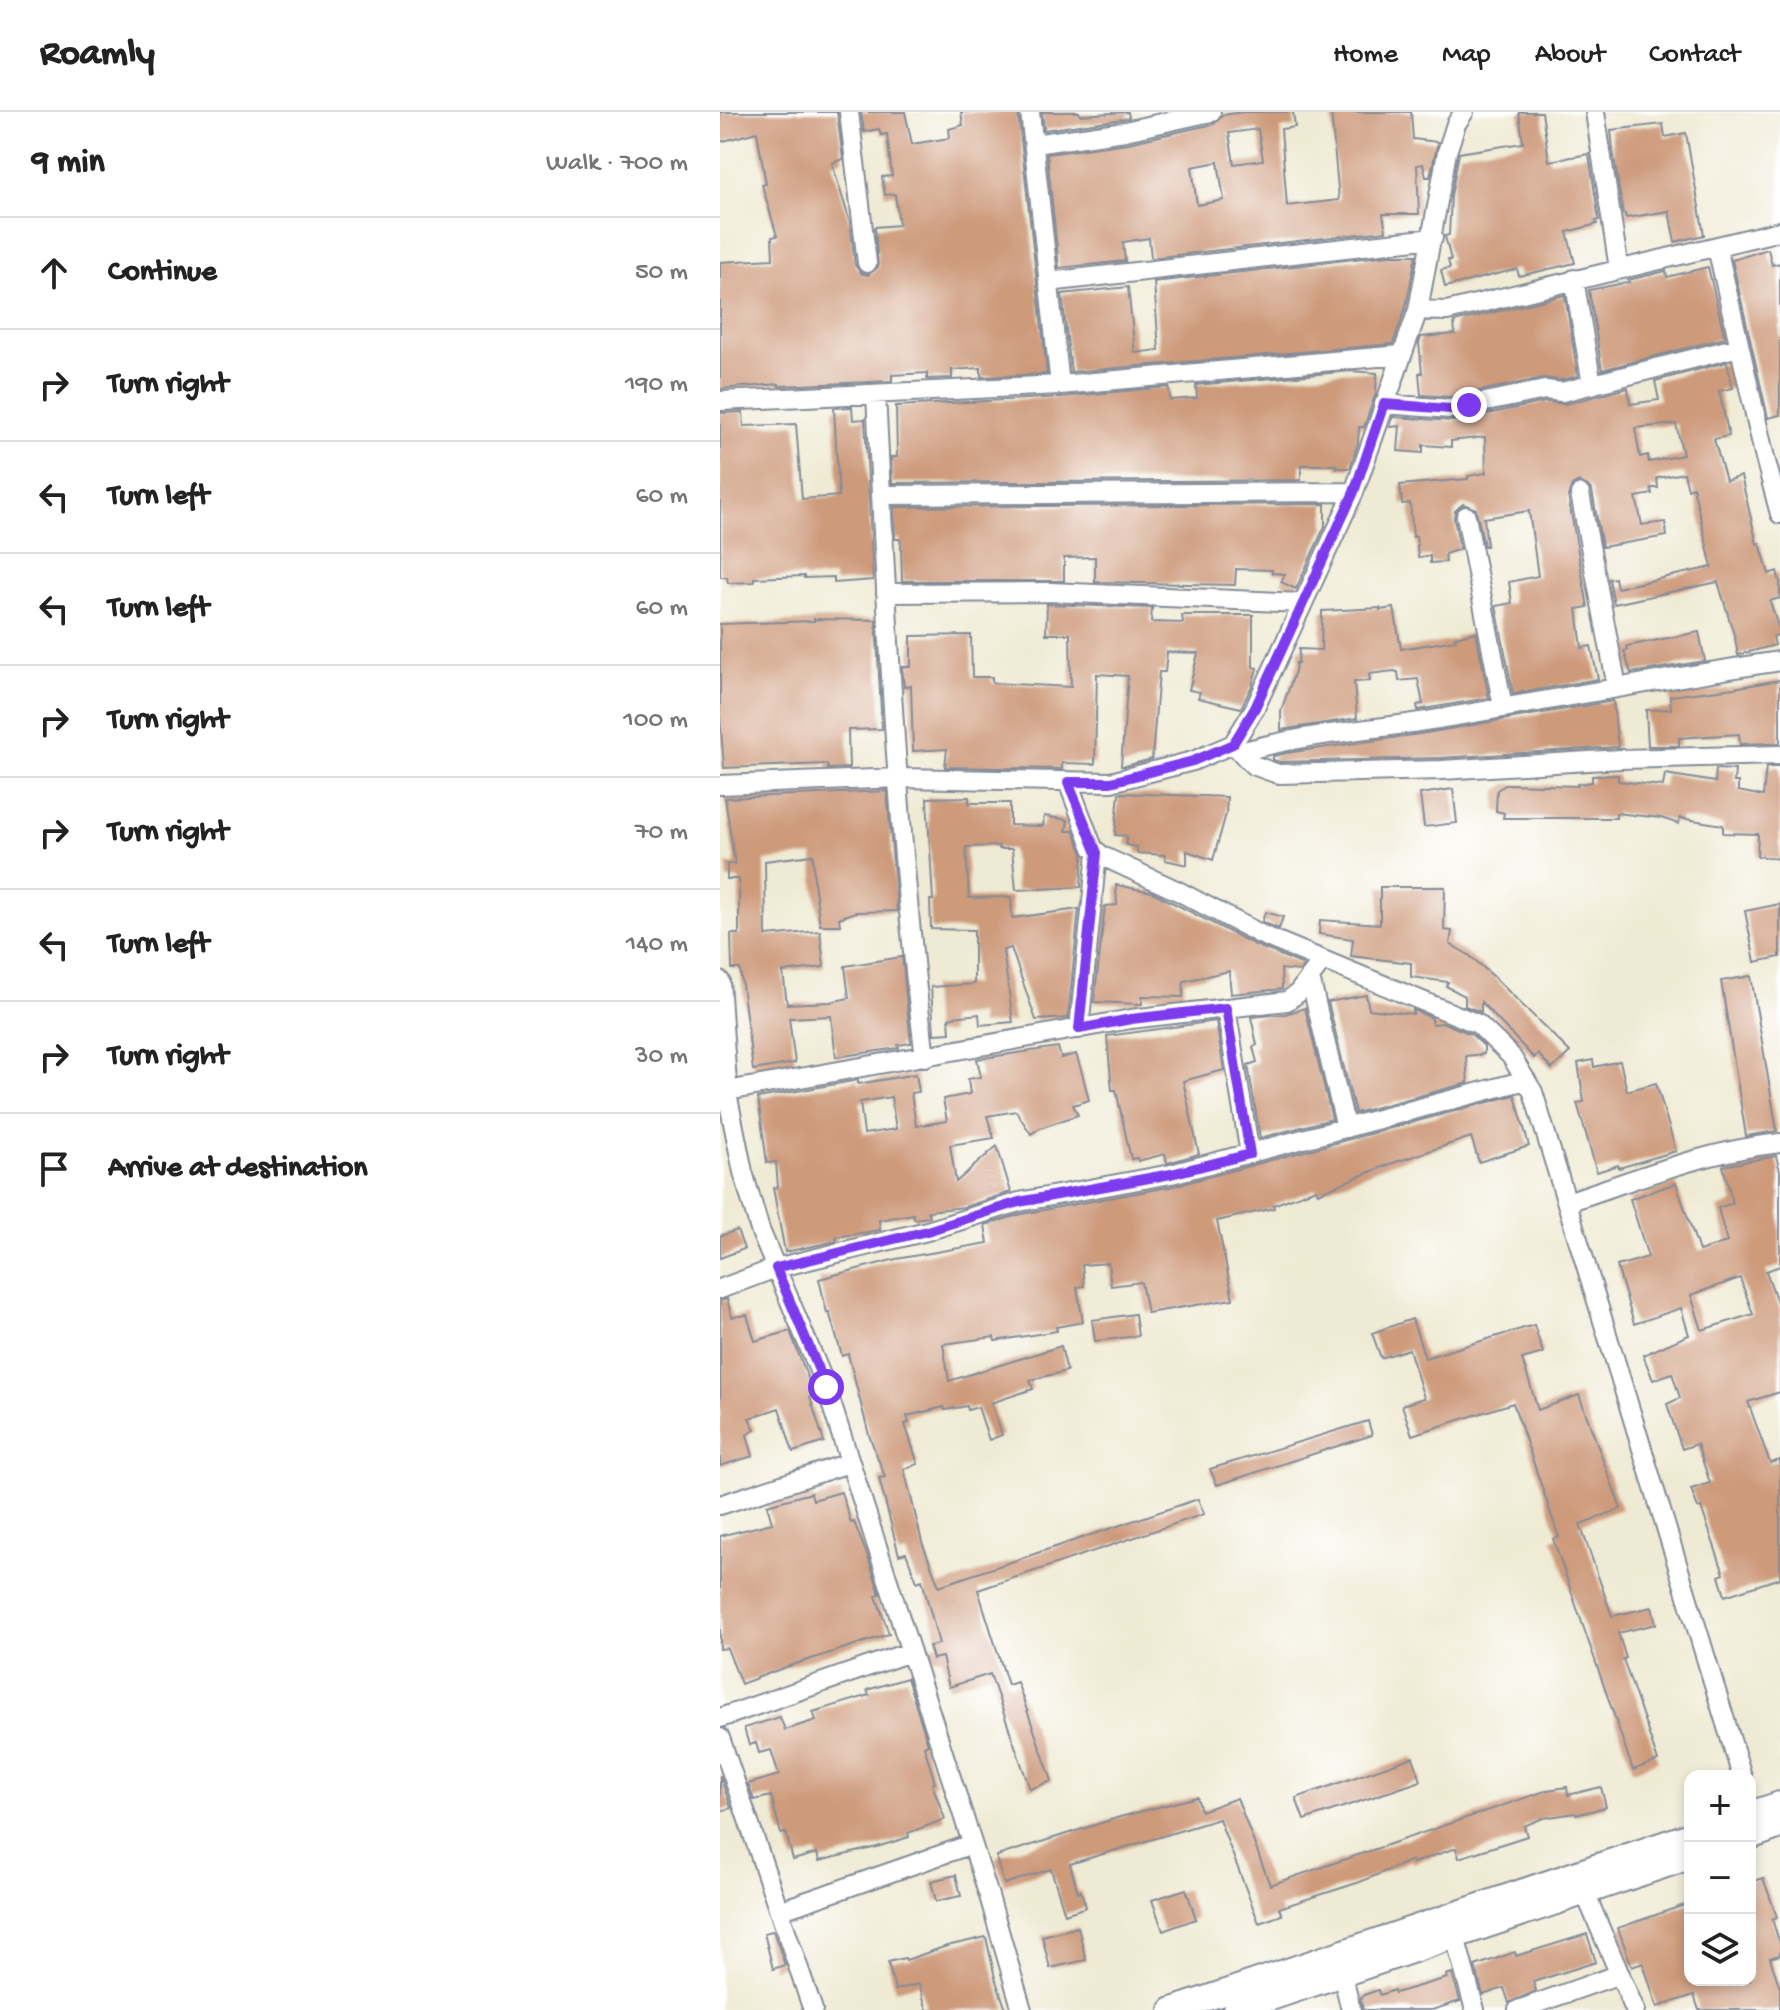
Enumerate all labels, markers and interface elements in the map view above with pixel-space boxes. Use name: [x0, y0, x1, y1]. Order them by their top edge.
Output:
text: Roamly: [40, 33, 155, 77]
text: Home: [1333, 39, 1398, 72]
text: Map: [1442, 39, 1491, 72]
text: About: [1535, 39, 1605, 72]
text: Contact: [1649, 39, 1740, 72]
text: 9 min: [32, 144, 105, 184]
text: Walk · 700 m: [546, 149, 688, 180]
icon: ahead: [32, 251, 76, 295]
text: Continue: [108, 256, 217, 291]
text: 50 m: [635, 258, 688, 289]
icon: right: [32, 363, 76, 407]
text: Turn right: [108, 368, 228, 403]
text: 190 m: [625, 370, 688, 401]
route end: [1451, 387, 1487, 423]
icon: left: [32, 475, 76, 519]
text: Turn left: [108, 480, 209, 515]
text: 60 m: [635, 482, 688, 513]
icon: left: [32, 587, 76, 631]
text: Turn left: [108, 592, 209, 627]
text: 60 m: [635, 594, 688, 625]
icon: right: [32, 699, 76, 743]
text: Turn right: [108, 704, 228, 739]
text: 100 m: [623, 706, 688, 737]
icon: right: [32, 811, 76, 855]
text: Turn right: [108, 816, 228, 851]
text: 70 m: [635, 818, 688, 849]
icon: left: [32, 923, 76, 967]
text: Turn left: [108, 928, 209, 963]
text: 140 m: [626, 930, 688, 961]
icon: right: [32, 1035, 76, 1079]
text: Turn right: [108, 1040, 228, 1075]
text: 30 m: [635, 1042, 688, 1073]
icon: arrive: [32, 1147, 76, 1191]
text: Arrive at destination: [108, 1152, 368, 1187]
route start: [808, 1369, 844, 1405]
map controls: [1684, 1770, 1756, 1986]
button: +: [1684, 1770, 1756, 1842]
button: −: [1684, 1842, 1756, 1914]
button: layers: [1684, 1914, 1756, 1986]

